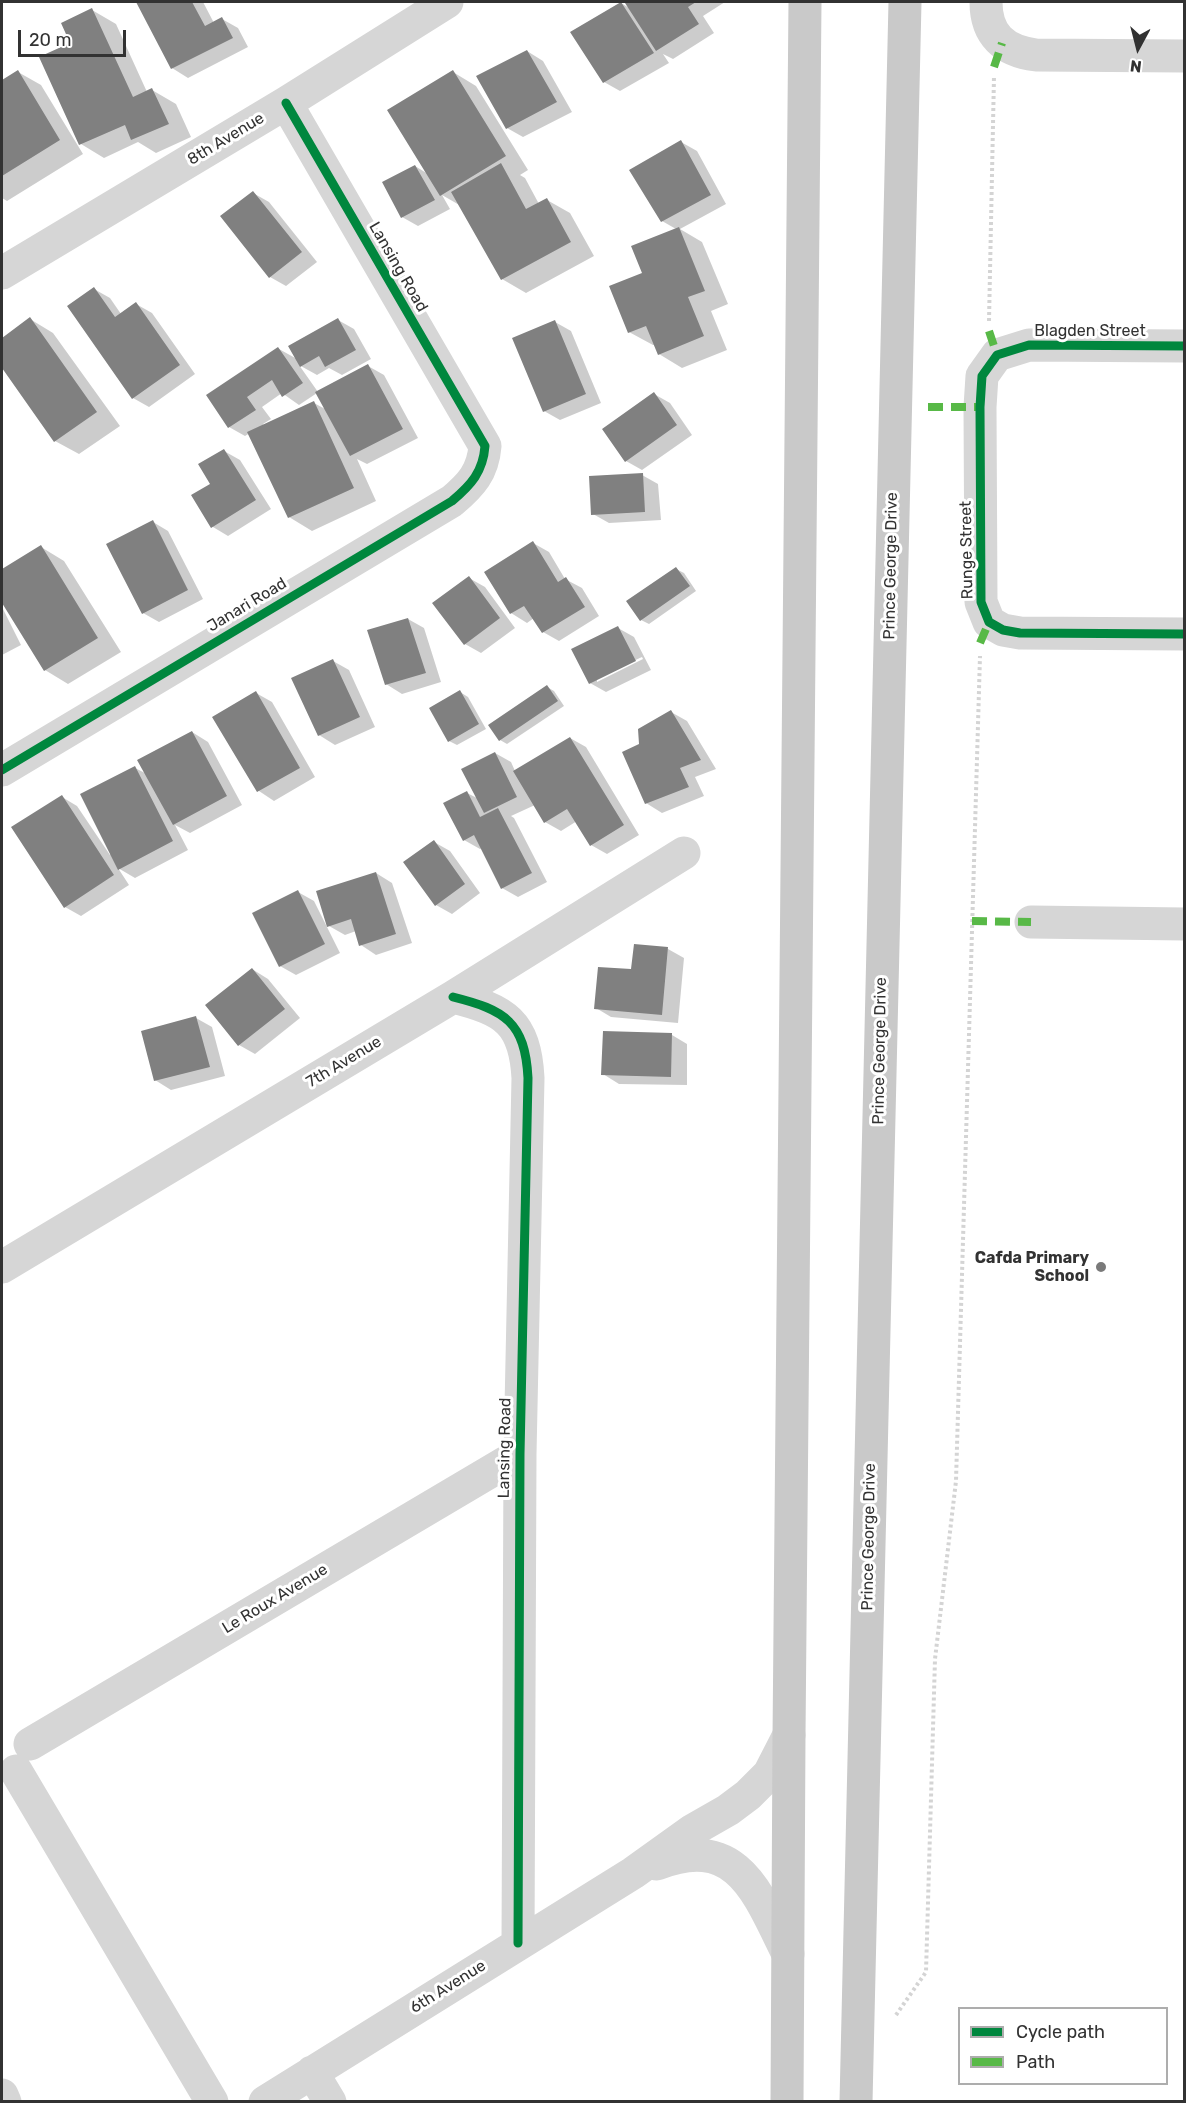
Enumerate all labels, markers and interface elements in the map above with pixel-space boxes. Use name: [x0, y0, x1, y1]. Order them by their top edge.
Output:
scale bar: [21, 18, 129, 56]
north arrow: [1108, 18, 1168, 78]
text: 20 m: [29, 29, 71, 51]
text: N: [1129, 56, 1143, 76]
street label: 8th Avenue: [184, 109, 268, 169]
street label: Lansing Road: [365, 219, 431, 315]
street label: Blagden Street: [1034, 321, 1146, 341]
street label: Prince George Drive: [880, 492, 902, 640]
street label: Runge Street: [957, 501, 977, 599]
street label: Janari Road: [204, 574, 290, 636]
street label: Prince George Drive: [869, 977, 891, 1125]
street label: 7th Avenue: [303, 1032, 385, 1092]
place label: Cafda Primary School: [975, 1248, 1089, 1286]
marker: Cafda Primary School: [1094, 1260, 1108, 1274]
street label: Lansing Road: [495, 1398, 515, 1498]
street label: Prince George Drive: [858, 1463, 880, 1611]
street label: Le Roux Avenue: [219, 1560, 331, 1638]
street label: 6th Avenue: [407, 1956, 489, 2018]
legend: [958, 2007, 1168, 2085]
text: Cycle path: [1016, 2021, 1105, 2043]
text: Path: [1016, 2051, 1055, 2073]

